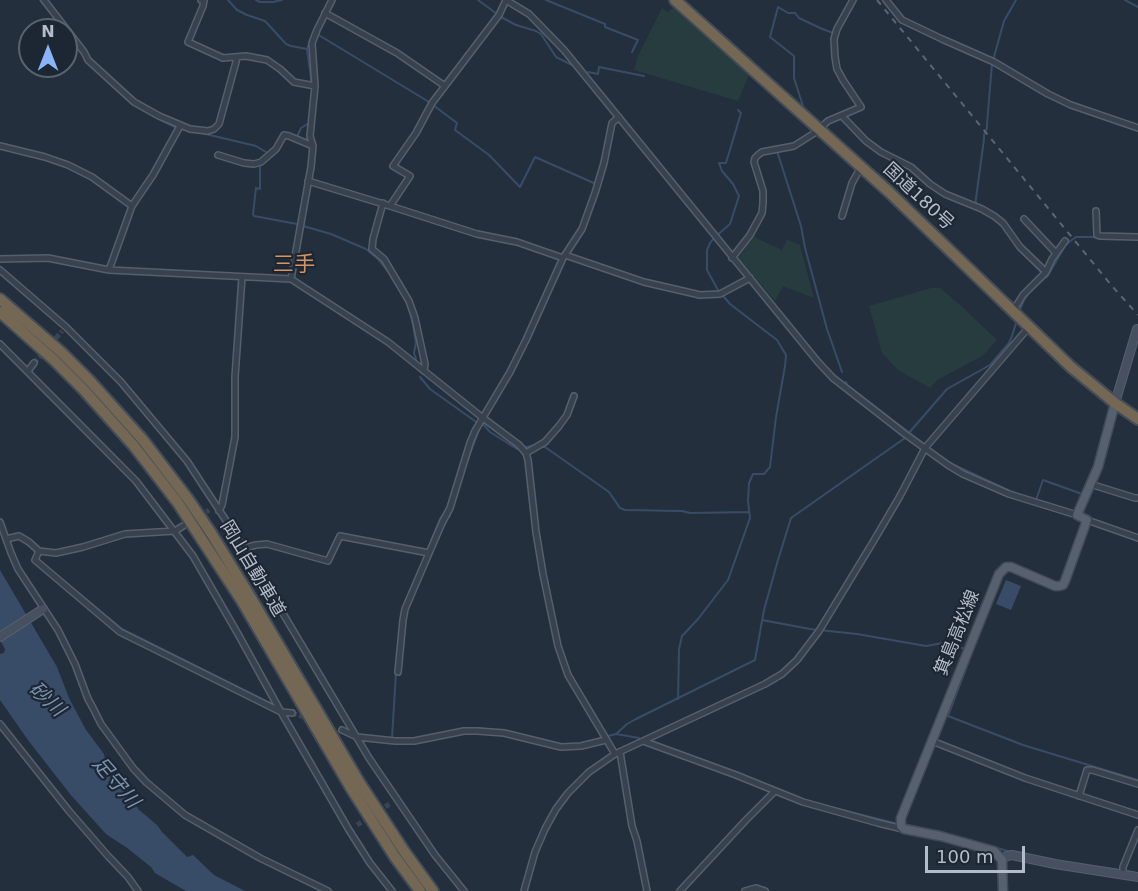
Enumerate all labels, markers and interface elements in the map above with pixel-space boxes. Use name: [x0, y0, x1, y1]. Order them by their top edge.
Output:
north arrow: [18, 18, 78, 78]
text: N: [41, 22, 55, 41]
street label: 国道180号: [878, 159, 958, 235]
district label: 三手: [273, 253, 315, 279]
street label: 岡山自動車道: [215, 517, 289, 621]
street label: 箕島高松線: [931, 587, 985, 679]
water label: 砂川: [23, 678, 69, 722]
water label: 足守川: [86, 752, 144, 814]
scale bar: [928, 834, 1028, 872]
text: 100 m: [936, 846, 994, 867]

